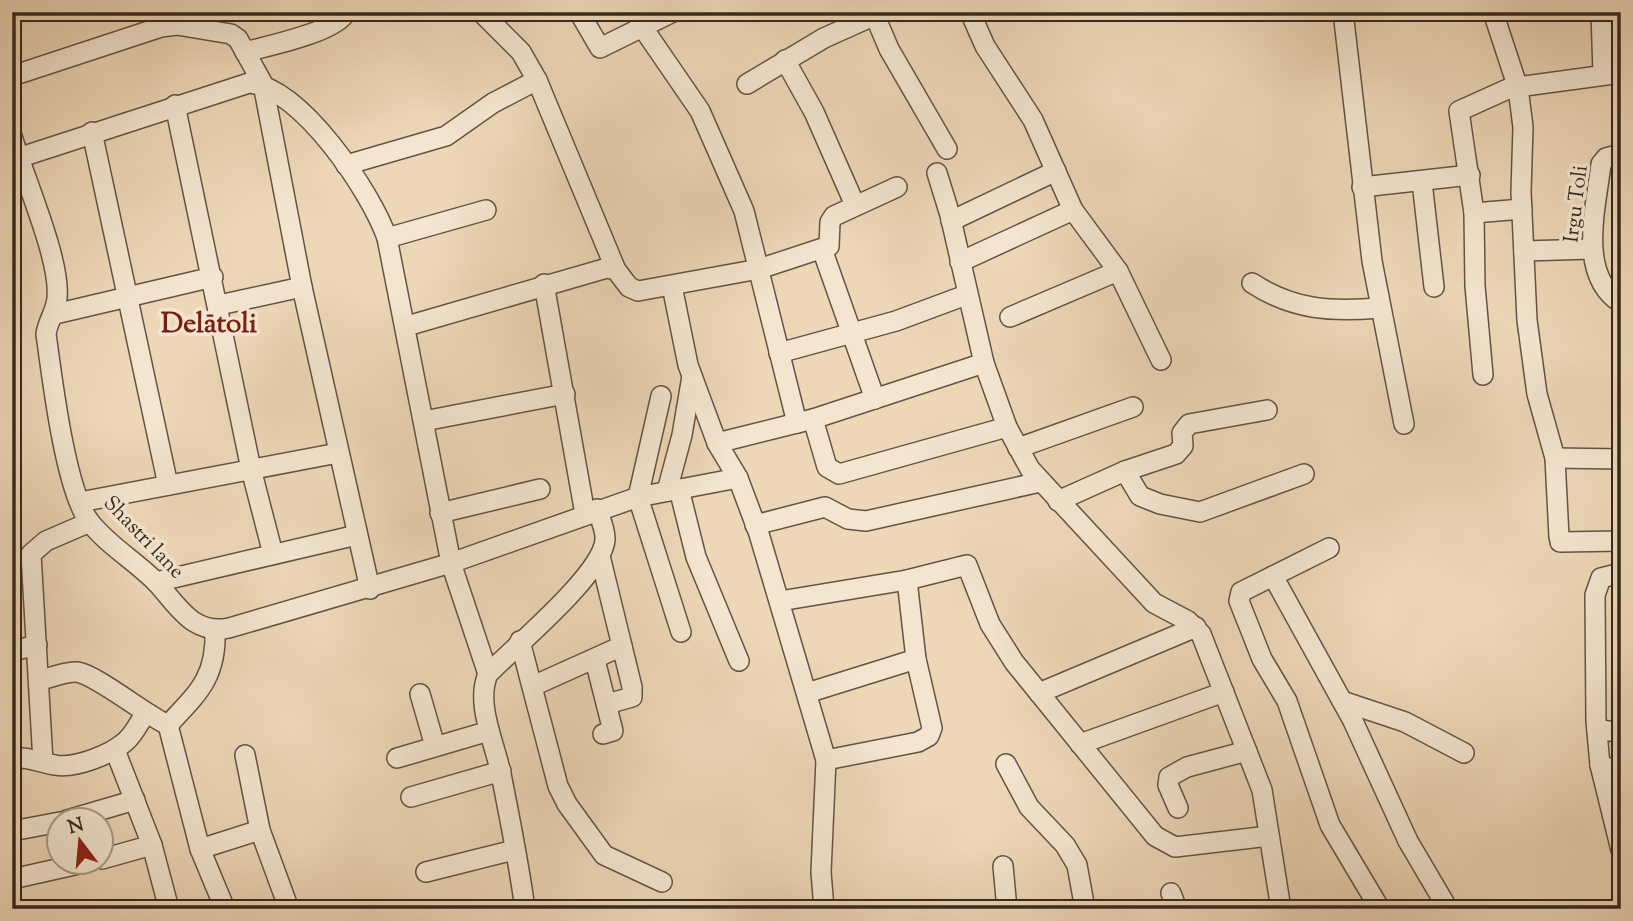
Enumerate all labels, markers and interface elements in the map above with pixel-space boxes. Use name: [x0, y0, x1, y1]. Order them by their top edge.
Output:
street label: Irgu Toli: [1557, 164, 1597, 244]
district label: Delātoli: [161, 305, 257, 345]
street label: Shastri lane: [95, 490, 191, 586]
north arrow: [46, 806, 116, 876]
text: N: [65, 812, 87, 842]

